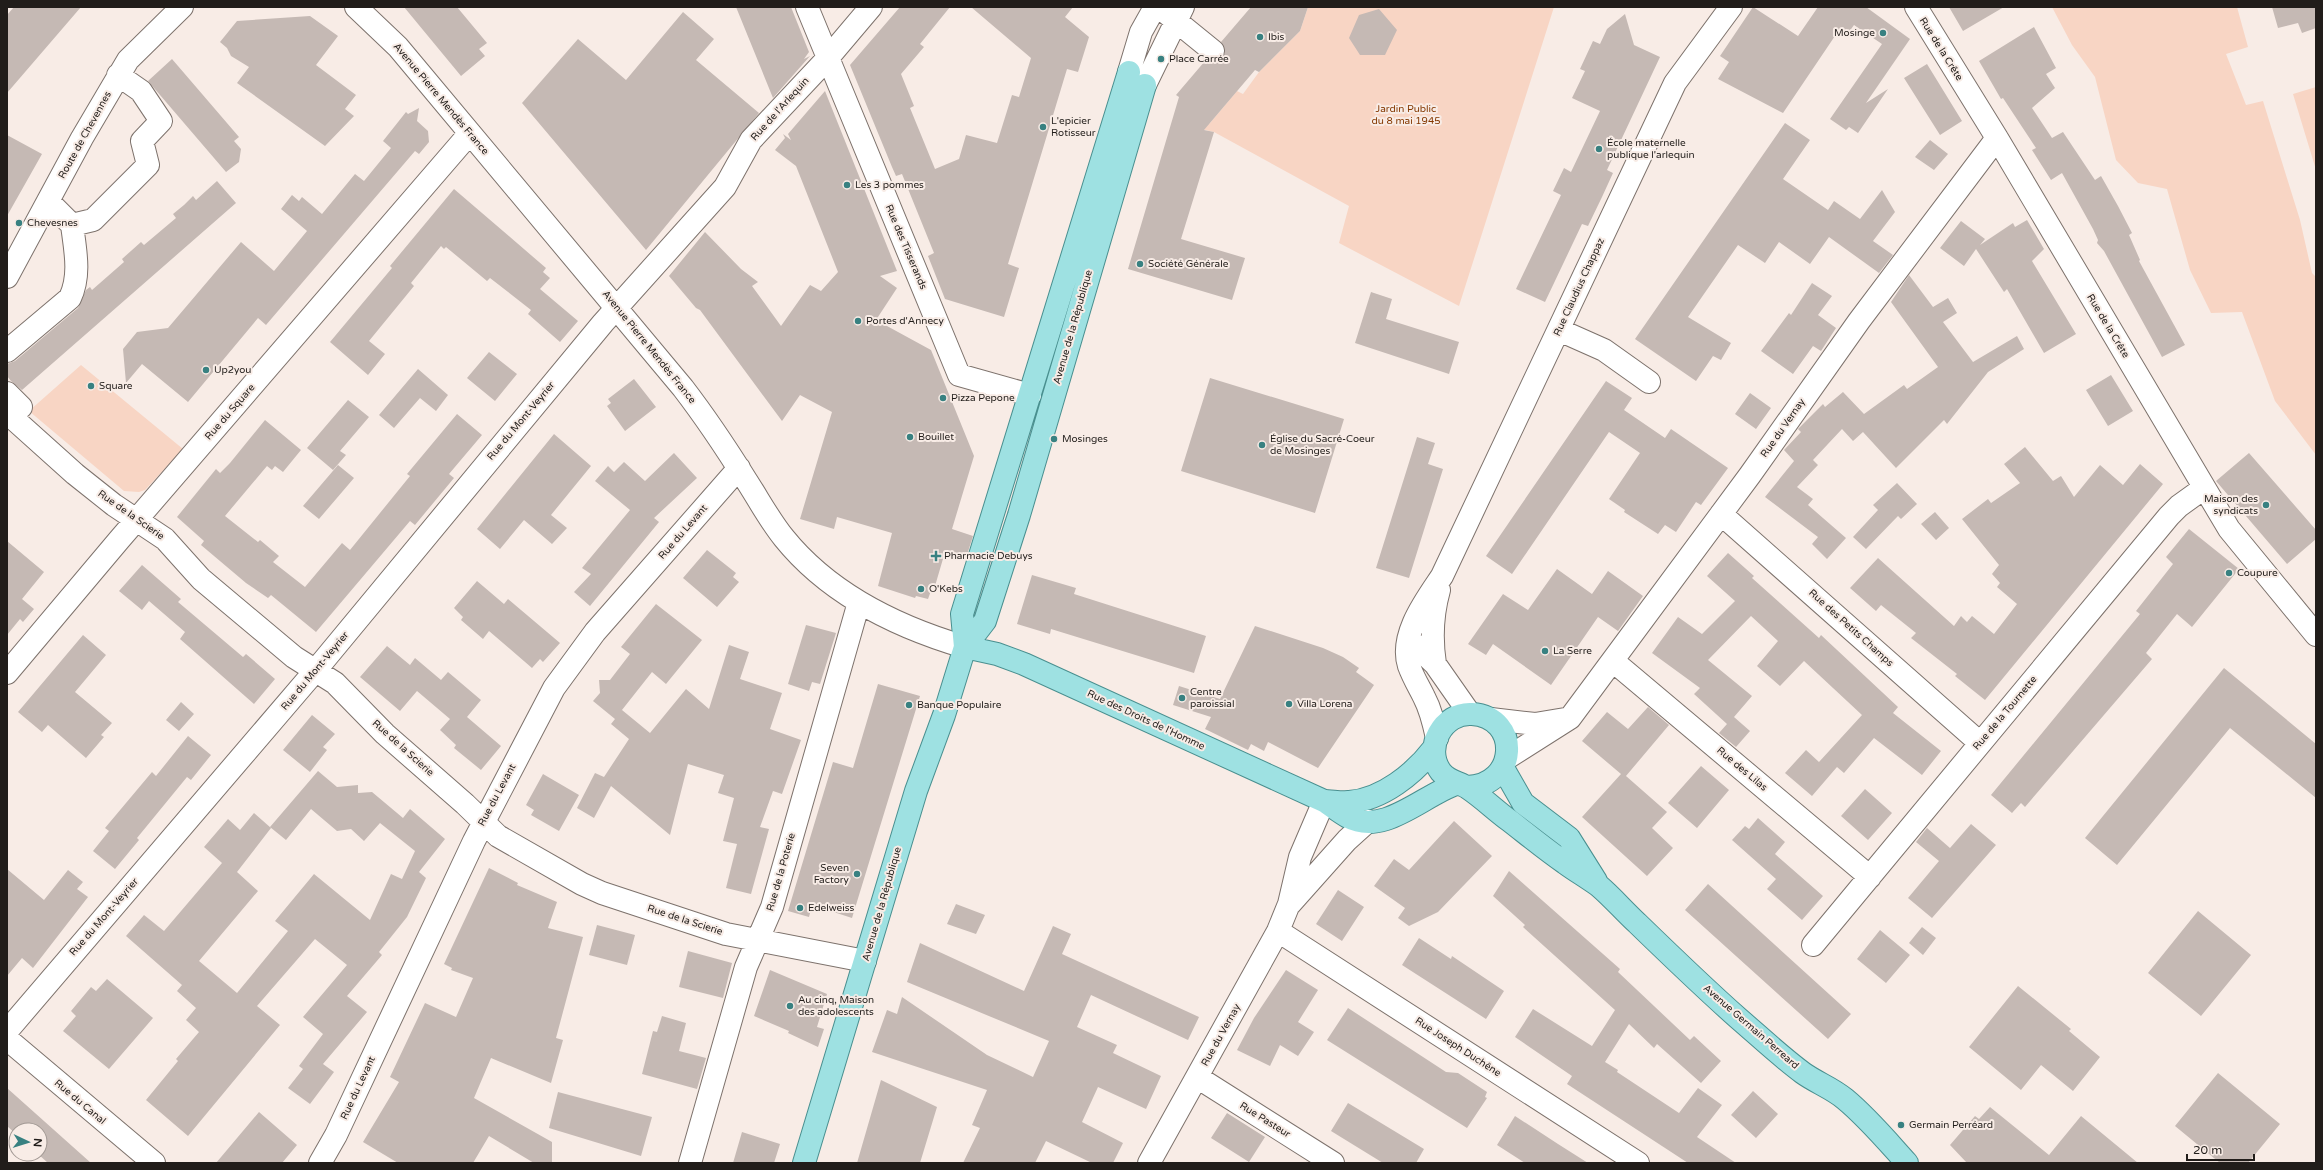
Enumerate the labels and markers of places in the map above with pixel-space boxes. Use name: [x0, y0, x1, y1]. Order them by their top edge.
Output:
place label: Mosinge: [1834, 27, 1875, 39]
marker: Mosinge: [1878, 28, 1888, 38]
place label: Ibis: [1268, 31, 1285, 43]
marker: Ibis: [1255, 32, 1265, 42]
place label: Place Carrée: [1169, 53, 1229, 65]
marker: Place Carrée: [1156, 54, 1166, 64]
place label: L'epicier Rotisseur: [1051, 115, 1096, 139]
marker: L'epicier Rotisseur: [1038, 122, 1048, 132]
place label: École maternelle publique l'arlequin: [1607, 137, 1695, 161]
marker: École maternelle publique l'arlequin: [1594, 144, 1604, 154]
place label: Les 3 pommes: [855, 179, 924, 191]
marker: Les 3 pommes: [842, 180, 852, 190]
place label: Chevesnes: [27, 217, 78, 229]
marker: Chevesnes: [14, 218, 24, 228]
place label: Société Générale: [1148, 258, 1229, 270]
marker: Société Générale: [1135, 259, 1145, 269]
place label: Portes d'Annecy: [866, 315, 944, 327]
marker: Portes d'Annecy: [853, 316, 863, 326]
place label: Up2you: [214, 364, 251, 376]
marker: Up2you: [201, 365, 211, 375]
place label: Square: [99, 380, 133, 392]
marker: Square: [86, 381, 96, 391]
place label: Pizza Pepone: [951, 392, 1015, 404]
marker: Pizza Pepone: [938, 393, 948, 403]
place label: Bouillet: [918, 431, 954, 443]
marker: Bouillet: [905, 432, 915, 442]
place label: Mosinges: [1062, 433, 1108, 445]
place label: Église du Sacré-Coeur de Mosinges: [1270, 433, 1375, 457]
marker: Mosinges: [1049, 434, 1059, 444]
marker: Église du Sacré-Coeur de Mosinges: [1257, 440, 1267, 450]
place label: Maison des syndicats: [2204, 493, 2258, 517]
marker: Maison des syndicats: [2261, 500, 2271, 510]
place label: Pharmacie Debuys: [944, 550, 1033, 562]
marker: Pharmacie Debuys: [931, 551, 941, 561]
place label: Coupure: [2237, 567, 2278, 579]
marker: Coupure: [2224, 568, 2234, 578]
place label: O'Kebs: [929, 583, 963, 595]
marker: O'Kebs: [916, 584, 926, 594]
place label: La Serre: [1553, 645, 1592, 657]
marker: La Serre: [1540, 646, 1550, 656]
place label: Centre paroissial: [1190, 686, 1234, 710]
marker: Centre paroissial: [1177, 693, 1187, 703]
place label: Villa Lorena: [1297, 698, 1352, 710]
place label: Banque Populaire: [917, 699, 1002, 711]
marker: Villa Lorena: [1284, 699, 1294, 709]
marker: Banque Populaire: [904, 700, 914, 710]
place label: Seven Factory: [814, 862, 850, 886]
marker: Seven Factory: [852, 869, 862, 879]
place label: Edelweiss: [808, 902, 854, 914]
marker: Edelweiss: [795, 903, 805, 913]
place label: Au cinq, Maison des adolescents: [798, 994, 874, 1018]
marker: Au cinq, Maison des adolescents: [785, 1001, 795, 1011]
place label: Germain Perréard: [1909, 1119, 1993, 1131]
marker: Germain Perréard: [1896, 1120, 1906, 1130]

